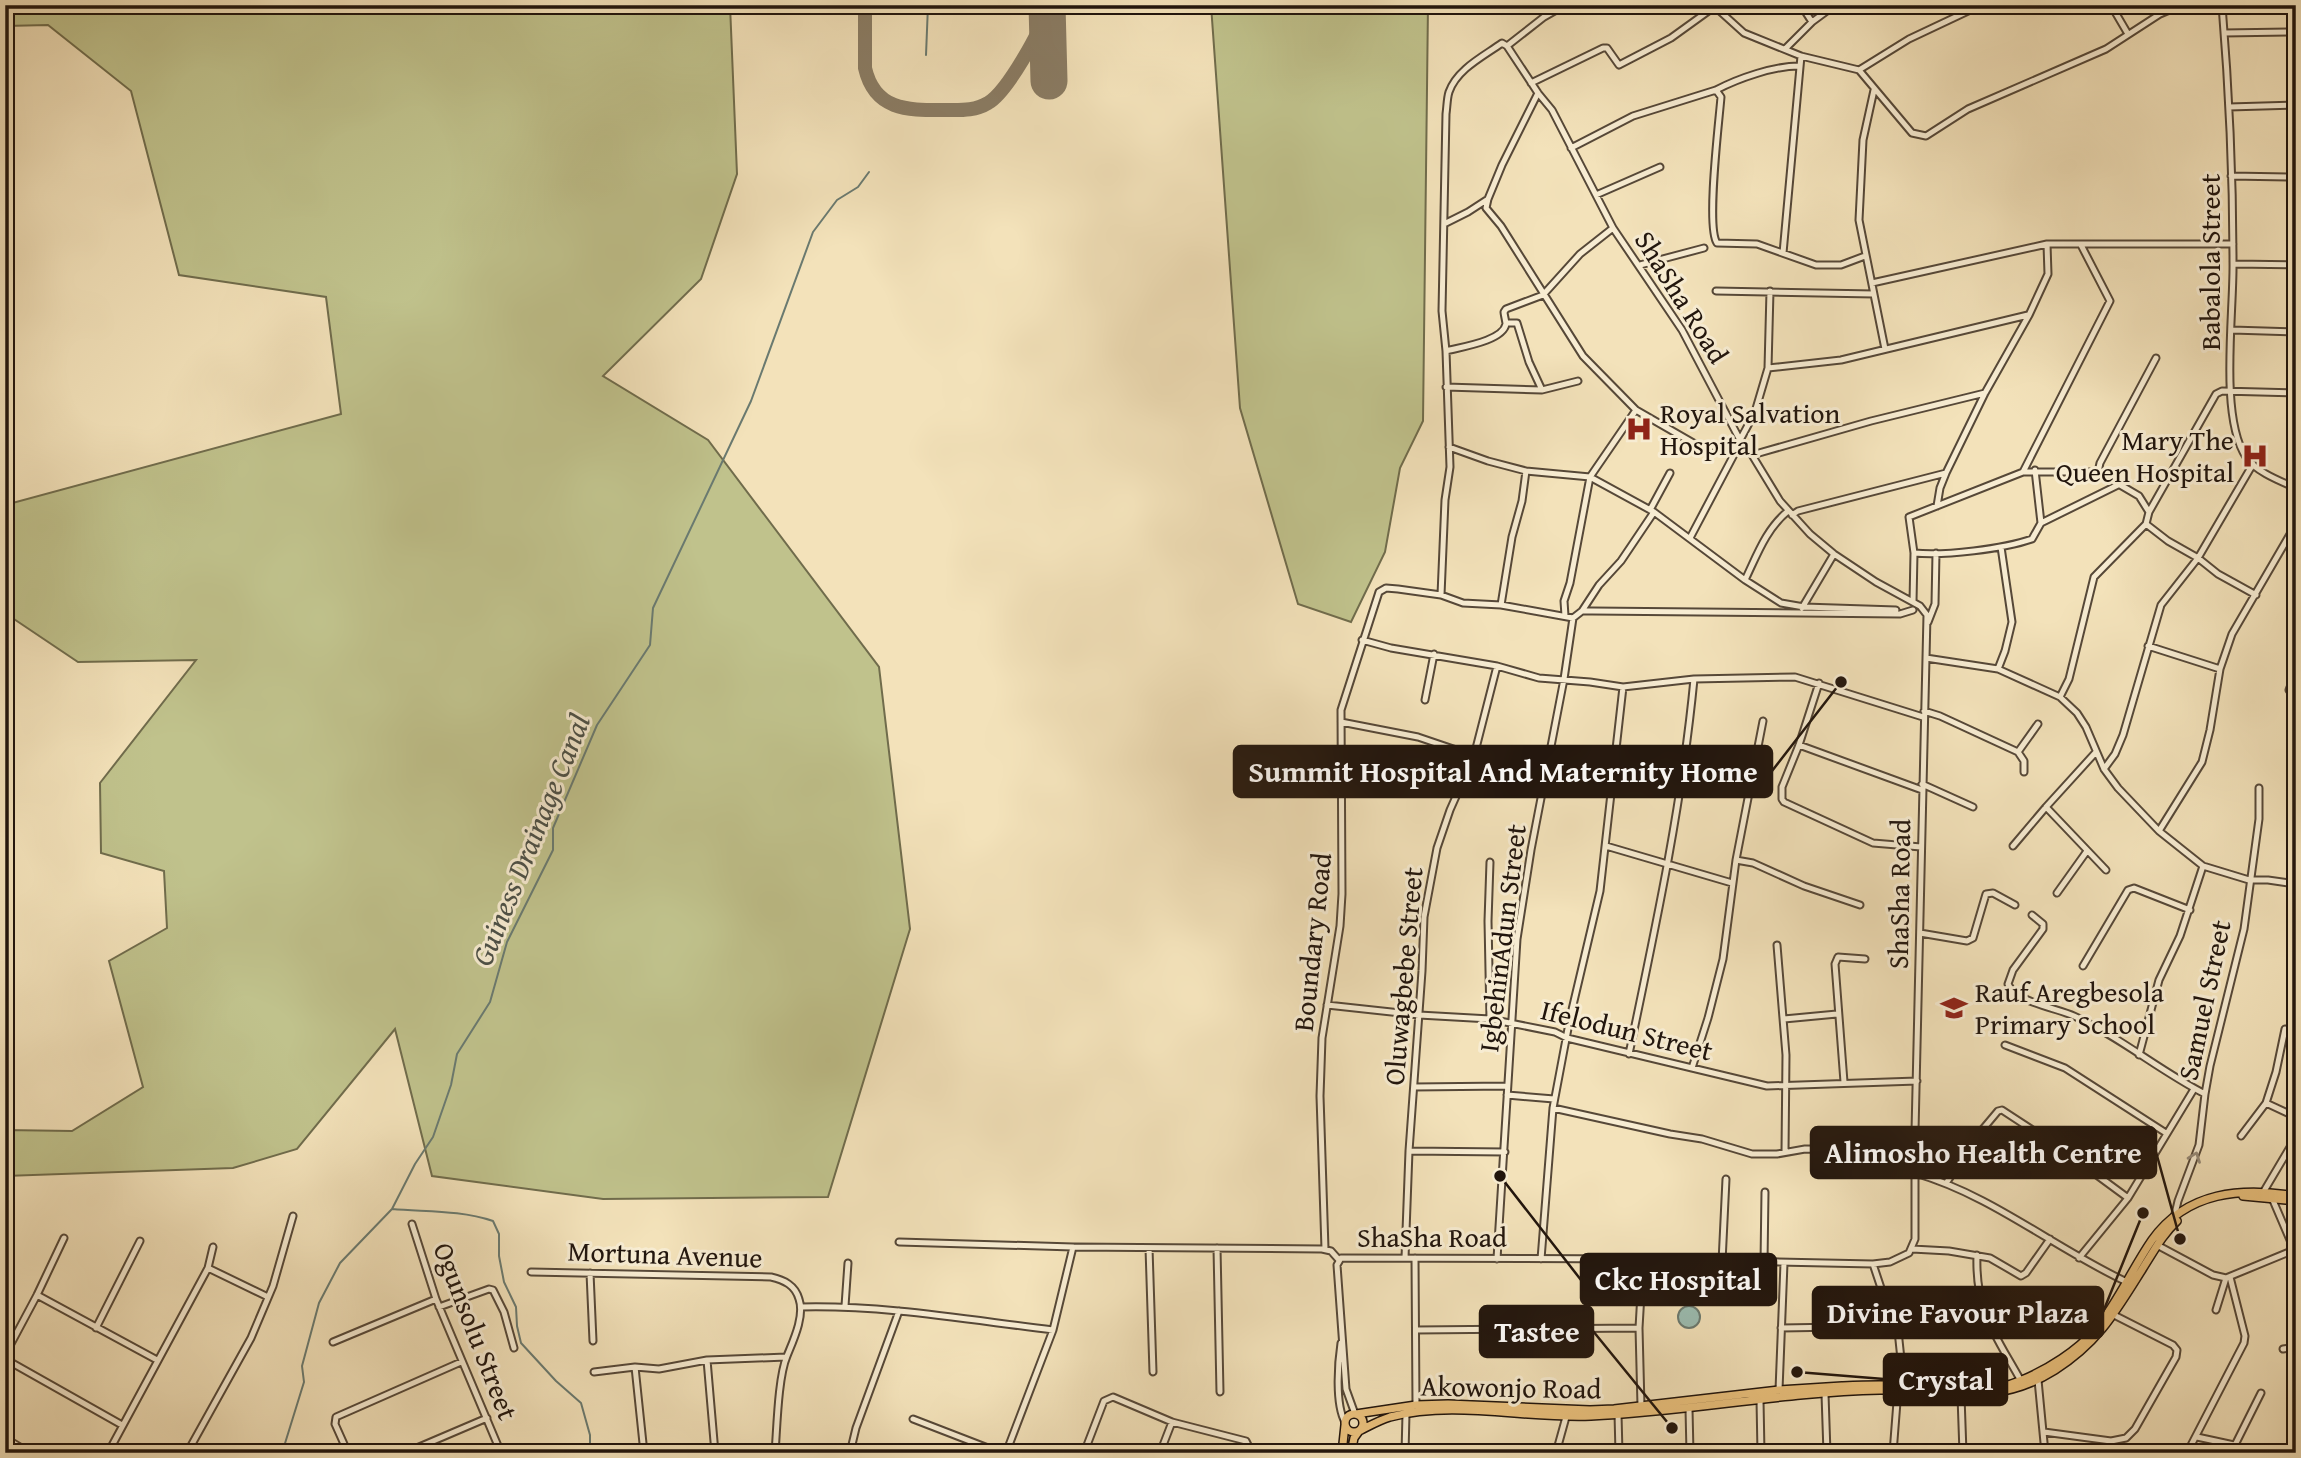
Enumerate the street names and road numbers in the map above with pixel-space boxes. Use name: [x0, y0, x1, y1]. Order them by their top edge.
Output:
street label: Babalola Street: [2189, 173, 2230, 351]
street label: ShaSha Road: [1625, 222, 1740, 371]
street label: ShaSha Road: [1877, 819, 1920, 969]
street label: IgbehinAdun Street: [1467, 822, 1536, 1054]
street label: Boundary Road: [1282, 851, 1341, 1033]
street label: Oluwagbebe Street: [1373, 865, 1432, 1087]
street label: Samuel Street: [2167, 916, 2241, 1084]
street label: Ifelodun Street: [1537, 988, 1717, 1071]
street label: ShaSha Road: [1357, 1216, 1507, 1257]
street label: Mortuna Avenue: [567, 1230, 763, 1277]
street label: Ogunsolu Street: [424, 1236, 529, 1426]
street label: Akowonjo Road: [1420, 1364, 1602, 1409]

